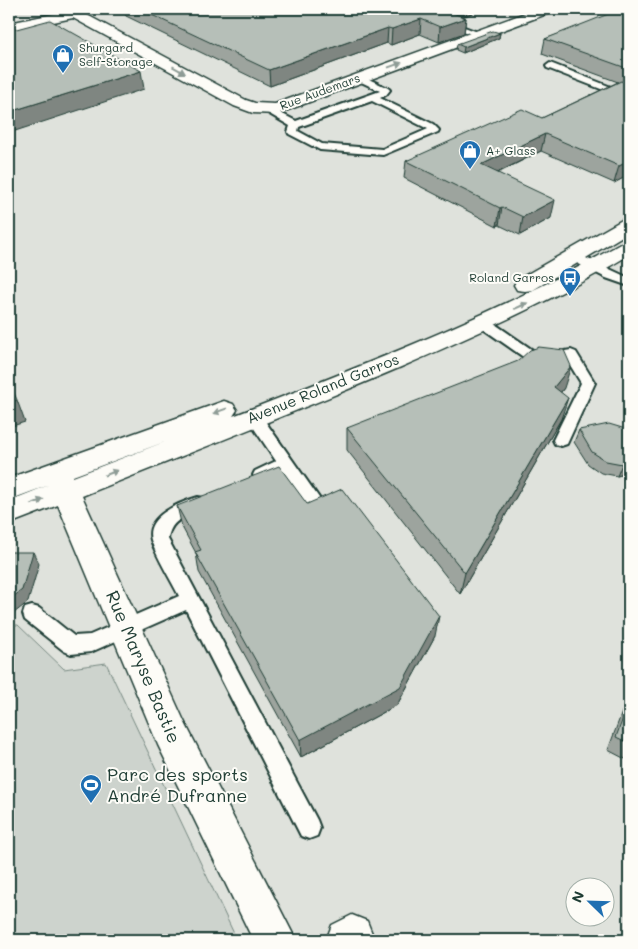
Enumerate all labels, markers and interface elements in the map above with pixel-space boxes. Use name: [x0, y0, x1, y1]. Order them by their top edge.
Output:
place label: Shurgard Self-Storage: [79, 39, 153, 69]
shop icon: Shurgard Self-Storage: [51, 43, 75, 74]
one-way arrow: [387, 61, 402, 68]
one-way arrow: [172, 66, 186, 74]
street label: Rue Audemars: [277, 69, 362, 113]
shop icon: A+ Glass: [458, 139, 482, 170]
place label: A+ Glass: [486, 142, 536, 158]
bus stop icon: Roland Garros: [558, 266, 582, 297]
place label: Roland Garros: [469, 269, 554, 285]
one-way arrow: [514, 302, 528, 310]
street label: Avenue Roland Garros: [243, 348, 402, 428]
one-way arrow: [212, 407, 227, 415]
one-way arrow: [104, 469, 119, 476]
one-way arrow: [30, 498, 45, 506]
street label: Rue Maryse Bastie: [101, 587, 187, 747]
place label: Parc des sports André Dufranne: [107, 762, 248, 807]
sports icon: Parc des sports André Dufranne: [79, 773, 103, 804]
north arrow: [566, 876, 616, 926]
text: N: [567, 888, 588, 905]

